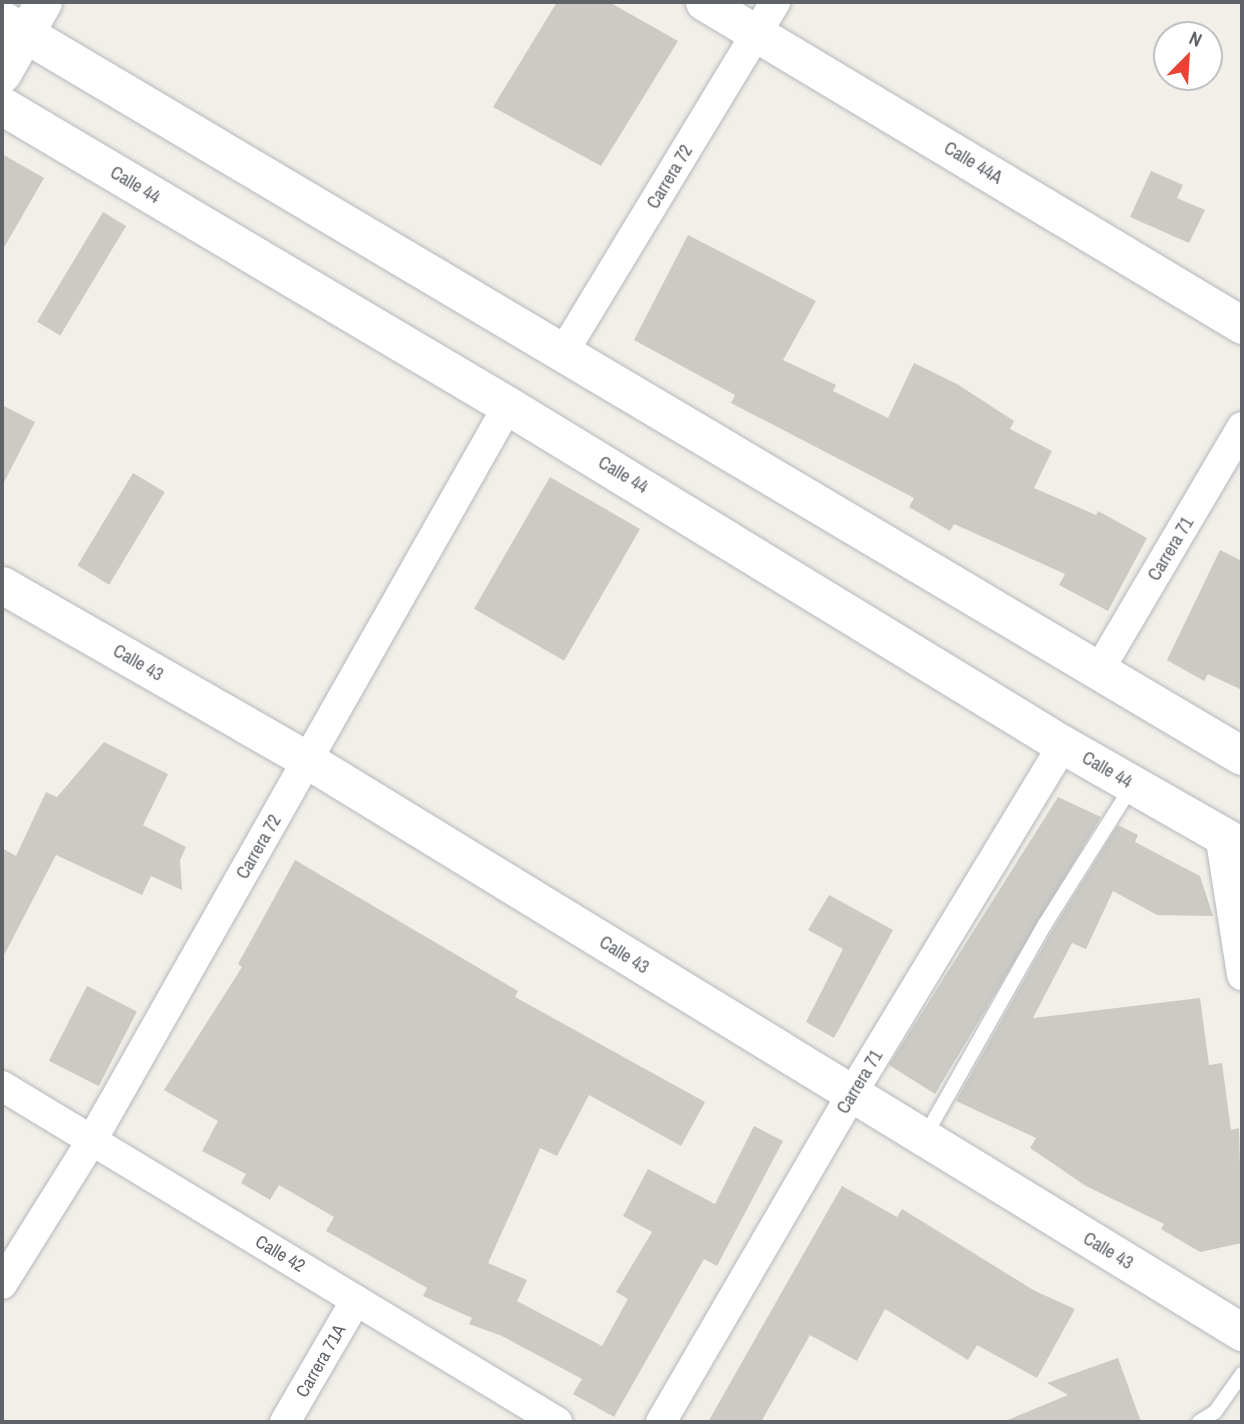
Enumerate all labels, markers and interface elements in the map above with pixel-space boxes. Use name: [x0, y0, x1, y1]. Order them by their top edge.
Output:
north arrow: [1153, 21, 1223, 91]
text: N: [1185, 24, 1206, 53]
street label: Calle 44A: [940, 137, 1006, 189]
street label: Carrera 72: [643, 141, 697, 213]
street label: Calle 44: [106, 162, 164, 208]
street label: Calle 44: [594, 452, 652, 498]
street label: Carrera 71: [1144, 513, 1198, 585]
street label: Calle 43: [109, 640, 167, 686]
street label: Calle 44: [1078, 747, 1136, 793]
street label: Carrera 72: [232, 811, 286, 883]
street label: Calle 43: [595, 931, 653, 979]
street label: Carrera 71: [833, 1046, 887, 1118]
street label: Calle 43: [1079, 1228, 1137, 1274]
street label: Calle 42: [251, 1231, 309, 1277]
street label: Carrera 71A: [292, 1321, 350, 1401]

